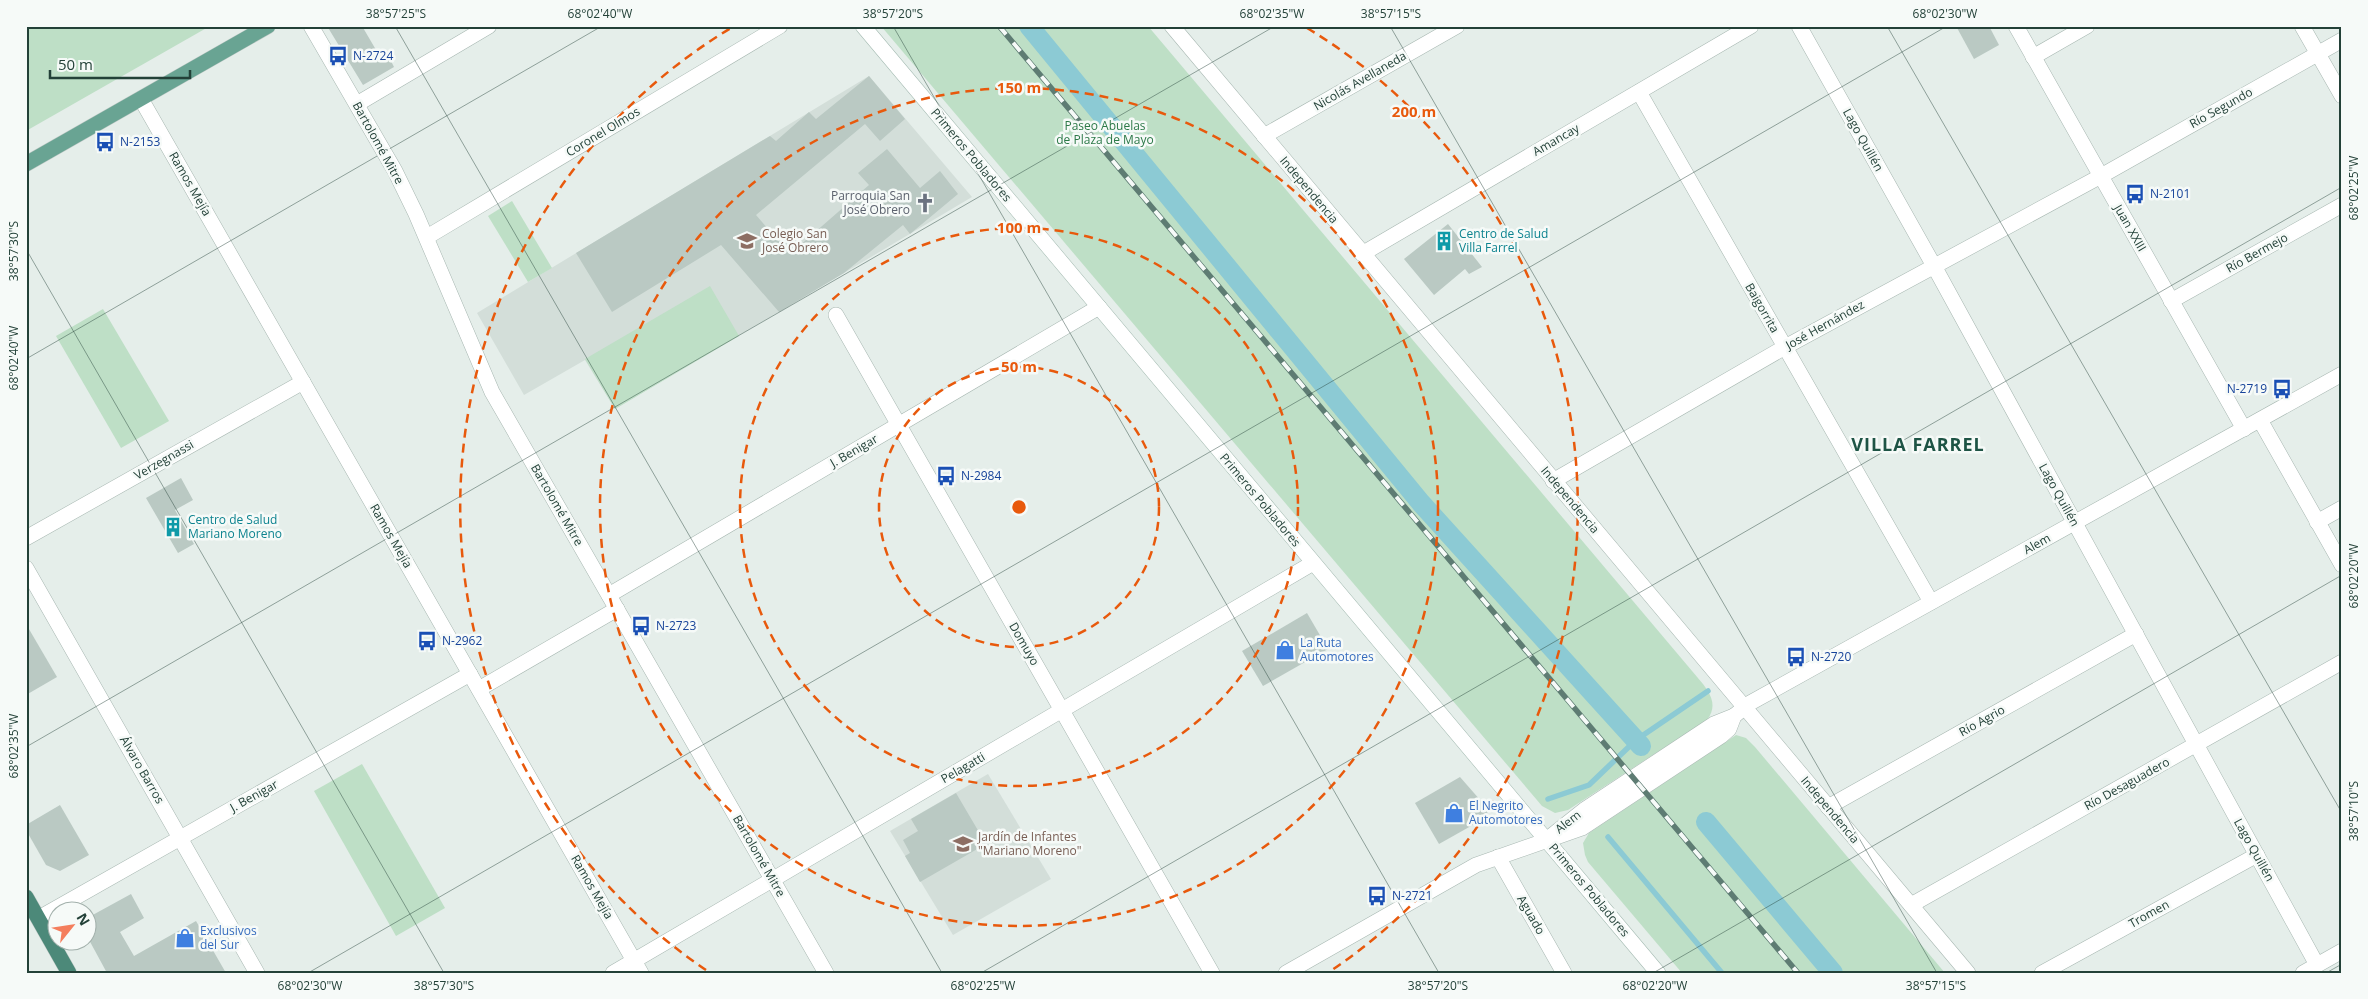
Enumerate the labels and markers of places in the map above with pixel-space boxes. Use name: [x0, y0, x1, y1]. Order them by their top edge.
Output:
bus stop icon: N-2724: [327, 45, 349, 67]
place label: N-2724: [353, 47, 393, 64]
bus stop icon: N-2153: [94, 131, 116, 153]
place label: N-2153: [120, 133, 160, 150]
bus stop icon: N-2101: [2124, 183, 2146, 205]
place label: N-2101: [2150, 185, 2190, 202]
place label: Parroquia San José Obrero: [831, 187, 910, 218]
church icon: Parroquia San José Obrero: [914, 192, 936, 214]
place label: Colegio San José Obrero: [761, 225, 828, 256]
place label: Centro de Salud Villa Farrel: [1459, 225, 1548, 256]
school or university icon: Colegio San José Obrero: [736, 230, 758, 252]
building icon: Centro de Salud Villa Farrel: [1433, 230, 1455, 252]
bus stop icon: N-2719: [2271, 378, 2293, 400]
place label: N-2719: [2227, 380, 2267, 397]
bus stop icon: N-2984: [935, 465, 957, 487]
place label: N-2984: [961, 467, 1001, 484]
centre of rings: [1010, 498, 1028, 516]
place label: Centro de Salud Mariano Moreno: [188, 511, 282, 542]
building icon: Centro de Salud Mariano Moreno: [162, 516, 184, 538]
bus stop icon: N-2723: [630, 615, 652, 637]
place label: N-2723: [656, 617, 696, 634]
bus stop icon: N-2962: [416, 630, 438, 652]
place label: N-2962: [442, 632, 482, 649]
place label: La Ruta Automotores: [1300, 634, 1374, 665]
shop icon: La Ruta Automotores: [1274, 639, 1296, 661]
bus stop icon: N-2720: [1785, 646, 1807, 668]
place label: N-2720: [1811, 648, 1851, 665]
place label: El Negrito Automotores: [1469, 797, 1543, 828]
shop icon: El Negrito Automotores: [1443, 802, 1465, 824]
place label: Jardín de Infantes "Mariano Moreno": [977, 828, 1082, 859]
school or university icon: Jardín de Infantes "Mariano Moreno": [952, 833, 974, 855]
bus stop icon: N-2721: [1366, 885, 1388, 907]
place label: N-2721: [1392, 887, 1432, 904]
place label: Exclusivos del Sur: [200, 922, 257, 953]
shop icon: Exclusivos del Sur: [174, 927, 196, 949]

